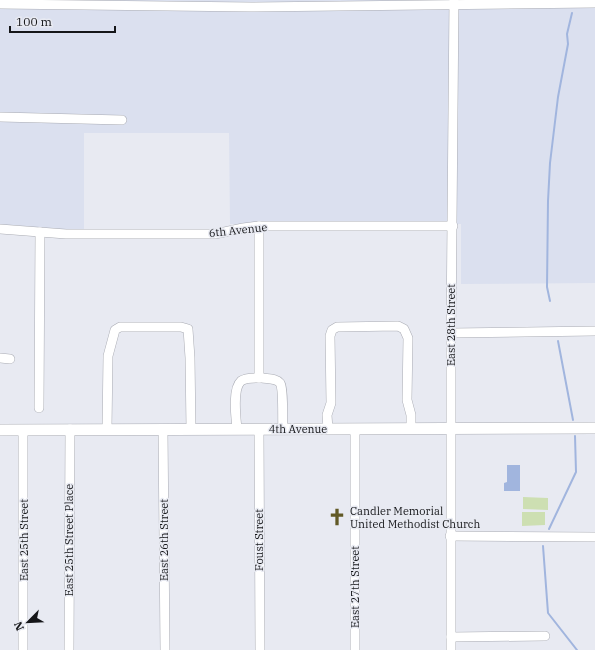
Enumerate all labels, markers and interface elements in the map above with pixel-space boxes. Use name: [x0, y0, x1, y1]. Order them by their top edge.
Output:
scale bar: [10, 8, 115, 34]
text: 100 m: [16, 14, 52, 29]
street label: 6th Avenue: [208, 220, 268, 240]
street label: East 28th Street: [444, 284, 458, 366]
street label: 4th Avenue: [269, 422, 327, 436]
street label: East 25th Street Place: [62, 484, 76, 596]
street label: East 25th Street: [17, 499, 31, 581]
street label: East 26th Street: [157, 499, 171, 581]
place label: Candler Memorial United Methodist Church: [350, 504, 480, 531]
church icon: Candler Memorial United Methodist Church: [327, 507, 347, 527]
street label: Foust Street: [252, 509, 266, 571]
street label: East 27th Street: [348, 546, 362, 628]
north arrow: [8, 602, 48, 642]
text: N: [11, 619, 27, 633]

